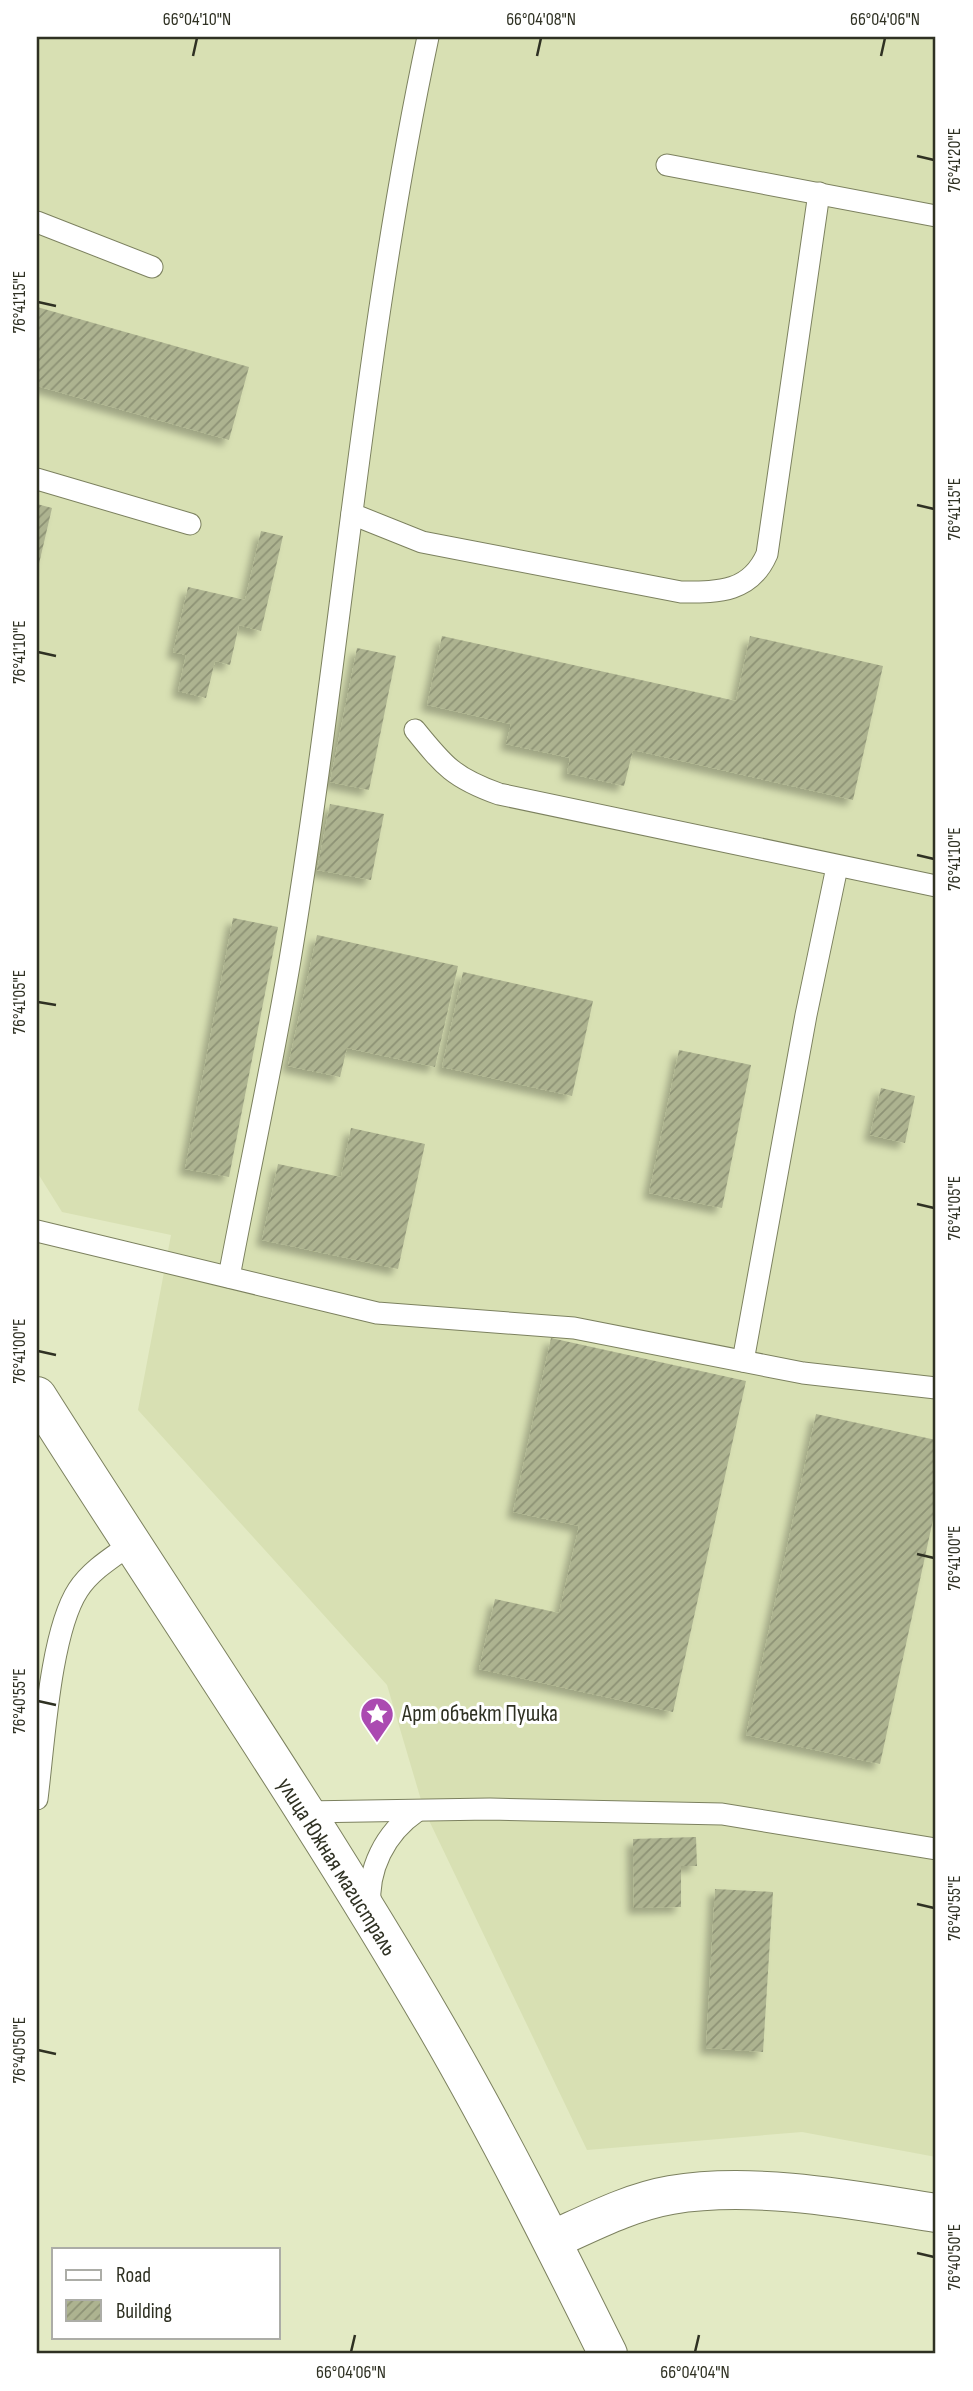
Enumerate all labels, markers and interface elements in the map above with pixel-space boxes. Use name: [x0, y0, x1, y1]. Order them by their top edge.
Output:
text: 66°04'10"N: [163, 9, 231, 30]
text: 66°04'08"N: [506, 9, 576, 30]
text: 66°04'06"N: [850, 9, 920, 30]
text: 76°41'20"E: [944, 128, 965, 192]
text: 76°41'15"E: [9, 271, 30, 333]
text: 76°41'15"E: [944, 478, 965, 540]
text: 76°41'10"E: [9, 620, 30, 684]
text: 76°41'10"E: [944, 827, 965, 891]
text: 76°41'05"E: [9, 970, 30, 1034]
text: 76°41'05"E: [944, 1176, 965, 1240]
text: 76°41'00"E: [9, 1318, 30, 1384]
text: 76°41'00"E: [944, 1525, 965, 1591]
text: 76°40'55"E: [9, 1668, 30, 1734]
place icon: Арт объект Пушка: [358, 1695, 396, 1744]
place label: Арт объект Пушка: [401, 1700, 558, 1728]
street label: улица Южная магистраль: [271, 1773, 403, 1961]
text: 76°40'55"E: [944, 1875, 965, 1941]
text: 76°40'50"E: [9, 2017, 30, 2083]
text: 76°40'50"E: [944, 2224, 965, 2290]
legend: [52, 2248, 280, 2338]
text: Road: [116, 2263, 151, 2288]
text: Building: [116, 2299, 172, 2324]
text: 66°04'06"N: [316, 2362, 386, 2383]
text: 66°04'04"N: [660, 2362, 730, 2383]

